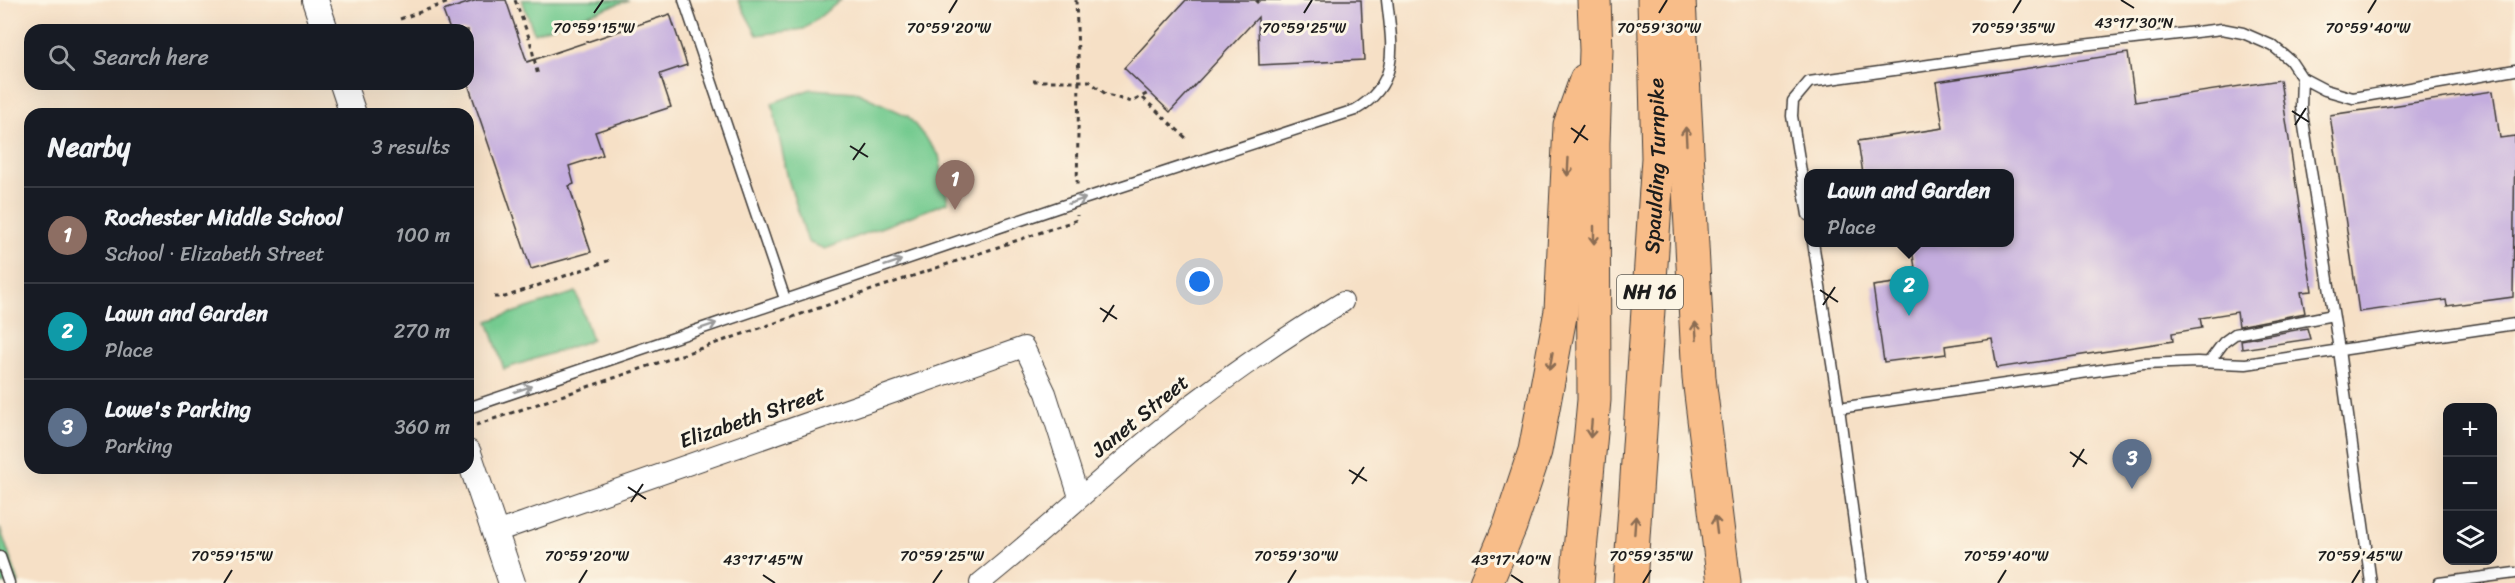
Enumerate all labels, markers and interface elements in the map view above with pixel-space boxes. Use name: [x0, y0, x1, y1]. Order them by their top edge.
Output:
text: 43°17'30"N: [2095, 10, 2174, 36]
text: 70°59'15"W: [553, 15, 635, 41]
text: 70°59'20"W: [907, 15, 992, 41]
text: 70°59'25"W: [1262, 15, 1346, 41]
text: 70°59'30"W: [1617, 15, 1701, 41]
text: 70°59'35"W: [1971, 15, 2055, 41]
text: 70°59'40"W: [2325, 15, 2411, 41]
search box: [24, 24, 474, 90]
text: Search here: [93, 38, 209, 77]
icon: search: [45, 41, 78, 74]
street label: Spaulding Turnpike: [1633, 78, 1677, 255]
text: Nearby: [48, 124, 130, 170]
one-way arrow: [1680, 127, 1691, 147]
text: 3 results: [372, 130, 450, 165]
one-way arrow: [1563, 157, 1574, 177]
pin: 1: [936, 160, 974, 210]
popup: [1804, 169, 2014, 247]
text: Lawn and Garden: [1828, 171, 1990, 210]
one-way arrow: [1067, 195, 1086, 206]
text: Rochester Middle School: [105, 198, 343, 237]
text: Place: [1828, 210, 1876, 245]
text: 1: [63, 218, 72, 253]
text: 100 m: [396, 218, 450, 253]
one-way arrow: [1588, 224, 1600, 244]
text: School · Elizabeth Street: [105, 237, 325, 272]
one-way arrow: [883, 257, 902, 268]
pin: 2: [1890, 266, 1928, 316]
your location: [1185, 267, 1214, 296]
road number: NH 16: [1617, 275, 1683, 309]
text: Lawn and Garden: [105, 294, 268, 333]
text: 2: [62, 314, 73, 349]
text: 270 m: [394, 314, 450, 349]
one-way arrow: [698, 319, 717, 330]
one-way arrow: [1690, 322, 1701, 342]
text: Place: [105, 333, 153, 368]
one-way arrow: [1546, 351, 1557, 370]
street label: Janet Street: [1082, 364, 1198, 468]
street label: Elizabeth Street: [674, 374, 830, 460]
one-way arrow: [513, 383, 532, 394]
text: Lowe's Parking: [105, 390, 251, 429]
map controls: [2443, 403, 2497, 565]
button: +: [2443, 403, 2497, 457]
text: 3: [62, 410, 73, 445]
text: 360 m: [394, 410, 450, 445]
one-way arrow: [1585, 419, 1596, 439]
text: Parking: [105, 429, 172, 464]
pin: 3: [2112, 440, 2152, 489]
button: −: [2443, 457, 2497, 511]
button: layers: [2443, 511, 2497, 565]
one-way arrow: [1630, 515, 1641, 535]
one-way arrow: [1711, 516, 1722, 535]
text: 70°59'15"W: [191, 543, 273, 569]
text: 70°59'20"W: [545, 543, 630, 569]
text: 70°59'25"W: [900, 543, 984, 569]
text: 70°59'30"W: [1254, 543, 1338, 569]
text: 70°59'35"W: [1609, 543, 1693, 569]
text: 70°59'40"W: [1963, 543, 2049, 569]
text: 70°59'45"W: [2318, 543, 2403, 569]
text: 43°17'45"N: [723, 547, 803, 573]
text: 43°17'40"N: [1471, 547, 1552, 573]

